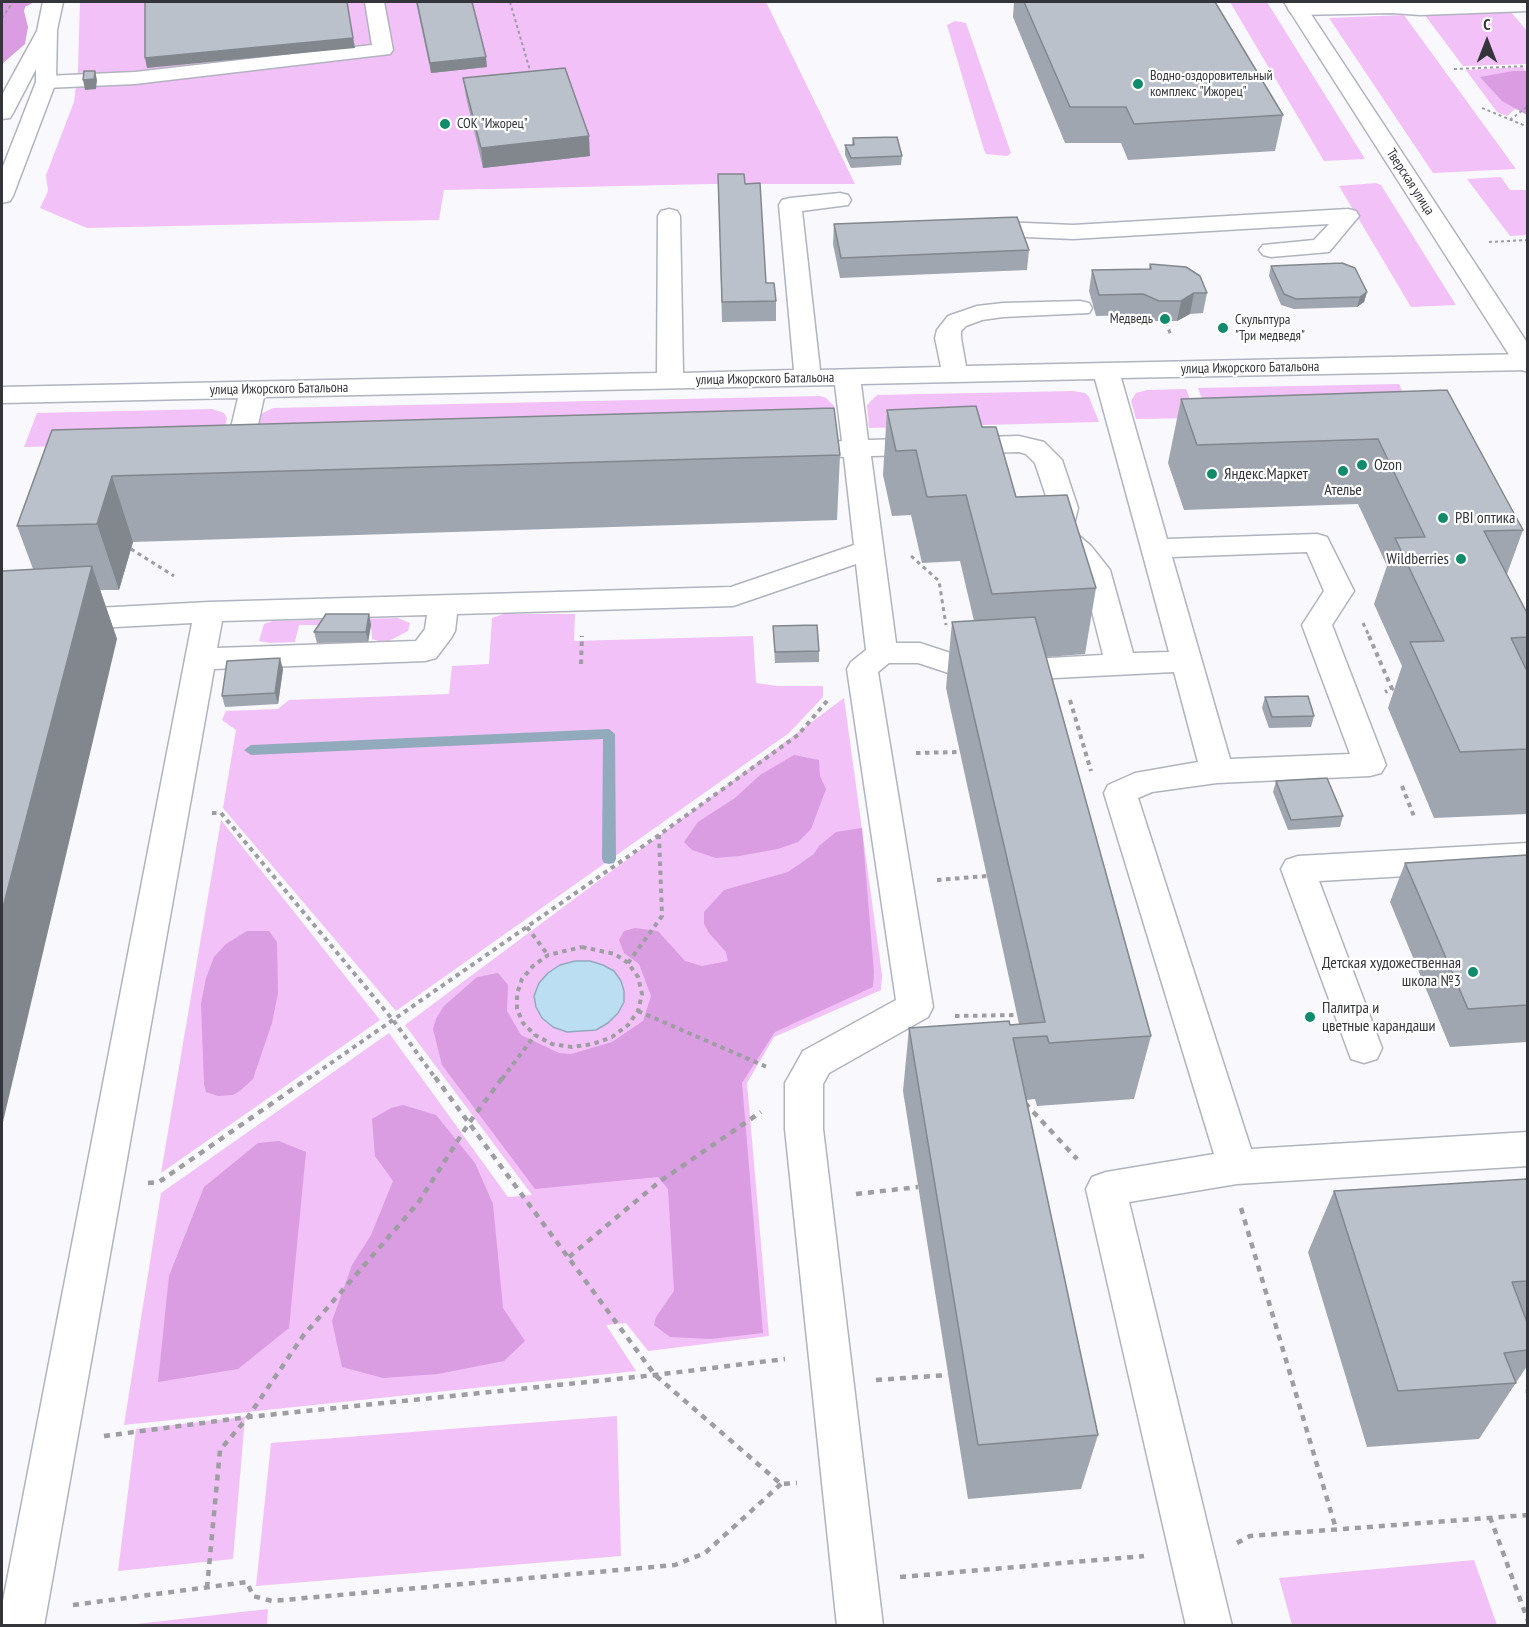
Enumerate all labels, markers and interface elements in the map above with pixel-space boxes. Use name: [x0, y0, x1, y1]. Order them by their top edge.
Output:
north arrow: [1457, 12, 1517, 72]
text: С: [1483, 14, 1491, 34]
place label: Водно-оздоровительный комплекс "Ижорец": [1150, 68, 1273, 100]
marker: Водно-оздоровительный комплекс "Ижорец": [1131, 77, 1145, 91]
place label: СОК "Ижорец": [457, 116, 528, 132]
marker: СОК "Ижорец": [438, 117, 452, 131]
street label: Тверская улица: [1382, 146, 1438, 218]
place label: Медведь: [1110, 311, 1153, 327]
marker: Медведь: [1158, 312, 1172, 326]
place label: Скульптура "Три медведя": [1235, 312, 1305, 344]
marker: Скульптура "Три медведя": [1216, 321, 1230, 335]
street label: улица Ижорского Батальона: [1181, 358, 1319, 378]
street label: улица Ижорского Батальона: [696, 369, 834, 389]
street label: улица Ижорского Батальона: [210, 379, 348, 399]
place label: Ozon: [1374, 455, 1402, 475]
marker: Ozon: [1355, 458, 1369, 472]
place label: Яндекс.Маркет: [1224, 464, 1308, 484]
marker: Ателье: [1336, 464, 1350, 478]
marker: Яндекс.Маркет: [1205, 467, 1219, 481]
place label: Ателье: [1324, 480, 1362, 500]
place label: PBI оптика: [1455, 508, 1515, 528]
marker: PBI оптика: [1436, 511, 1450, 525]
place label: Wildberries: [1386, 549, 1449, 569]
marker: Wildberries: [1454, 552, 1468, 566]
place label: Детская художественная школа №3: [1322, 953, 1461, 991]
marker: Детская художественная школа №3: [1466, 965, 1480, 979]
place label: Палитра и цветные карандаши: [1322, 998, 1436, 1036]
marker: Палитра и цветные карандаши: [1303, 1010, 1317, 1024]

